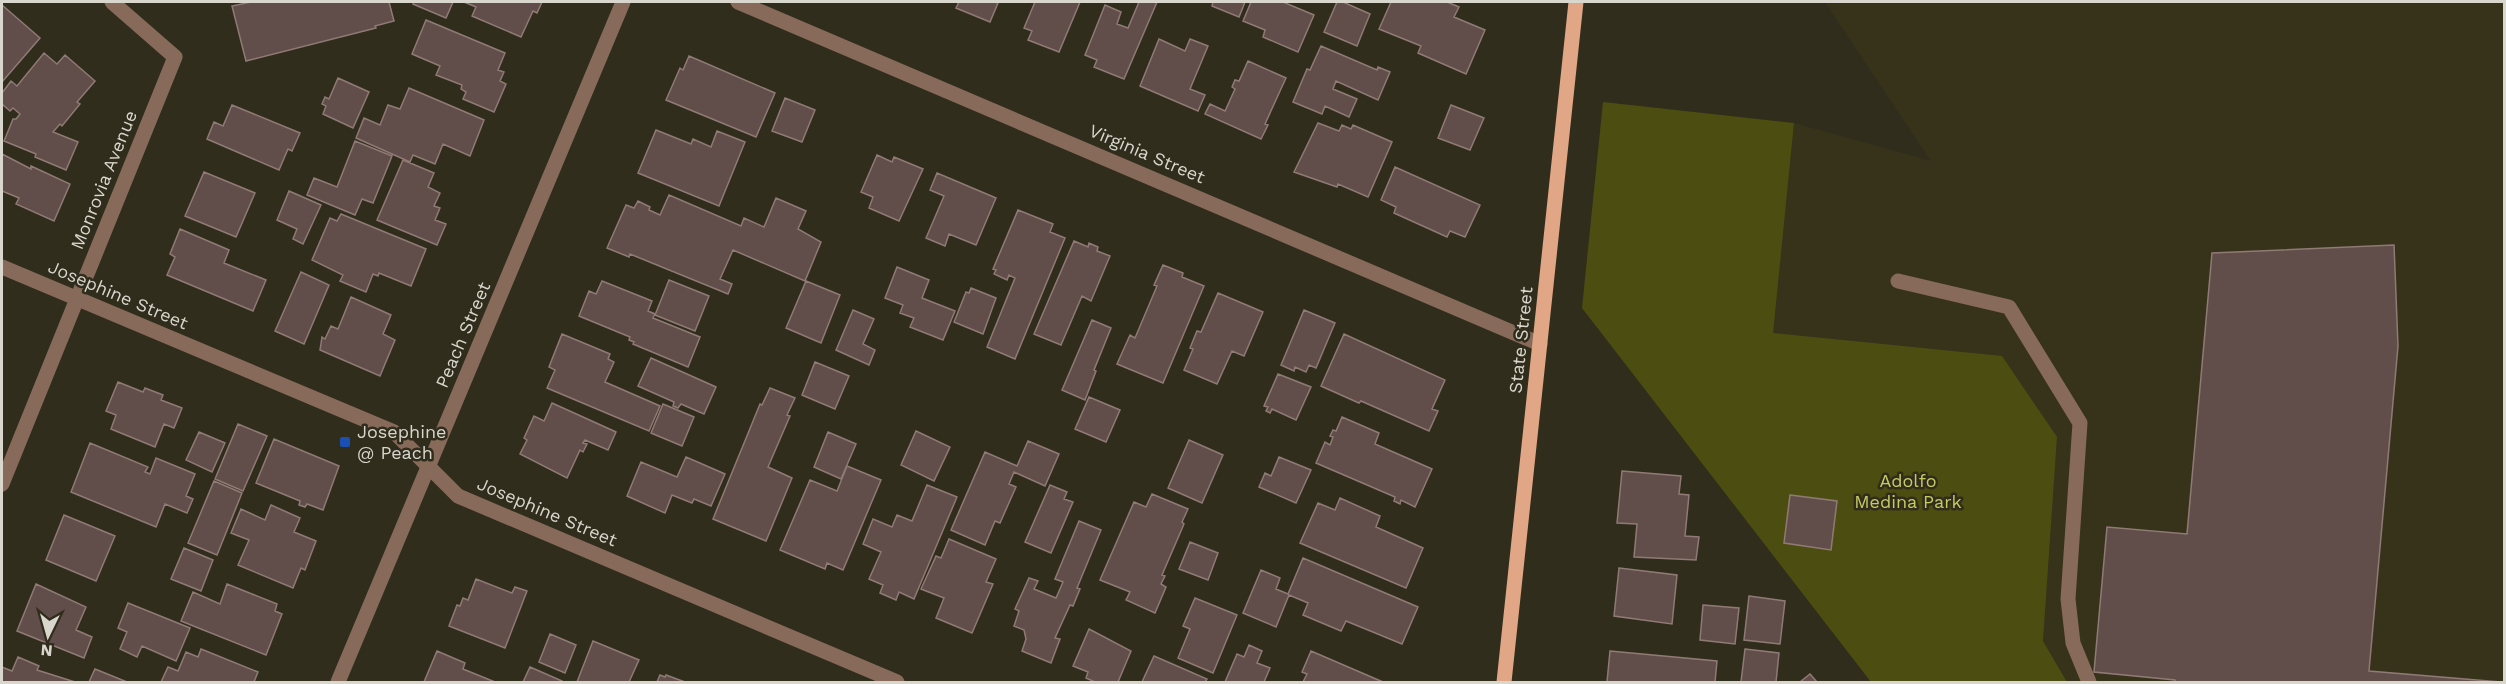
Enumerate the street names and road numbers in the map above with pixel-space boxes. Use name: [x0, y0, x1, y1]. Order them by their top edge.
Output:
street label: Monrovia Avenue: [66, 107, 141, 252]
street label: Virginia Street: [1086, 120, 1209, 188]
street label: Josephine Street: [45, 256, 192, 334]
street label: Peach Street: [431, 278, 494, 391]
street label: State Street: [1504, 285, 1537, 394]
street label: Josephine Street: [474, 473, 621, 551]

